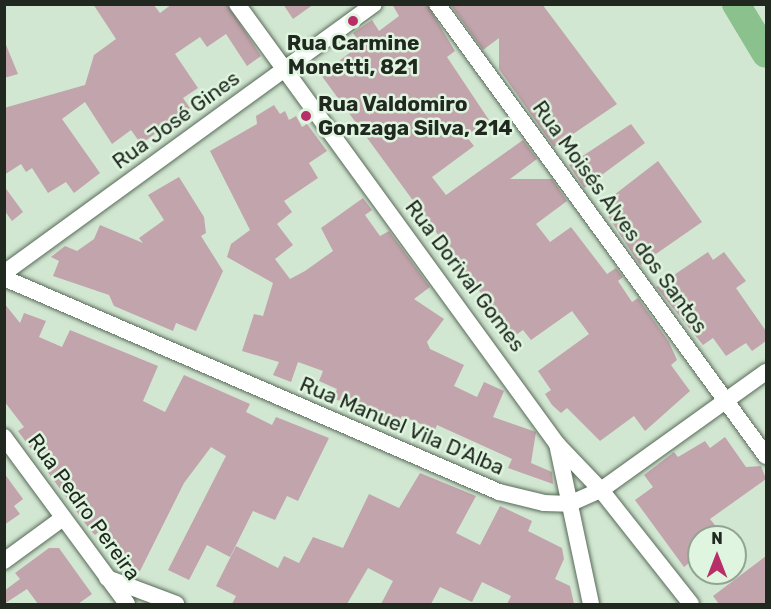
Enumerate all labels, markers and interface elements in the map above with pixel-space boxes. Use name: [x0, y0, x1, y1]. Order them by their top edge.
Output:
marker: Rua Carmine Monetti, 821: [346, 14, 360, 28]
place label: Rua Carmine Monetti, 821: [287, 30, 419, 80]
street label: Rua José Gines: [108, 66, 244, 174]
place label: Rua Valdomiro Gonzaga Silva, 214: [318, 91, 513, 141]
street label: Rua Moisés Alves dos Santos: [527, 96, 713, 338]
marker: Rua Valdomiro Gonzaga Silva, 214: [299, 109, 313, 123]
street label: Rua Dorival Gomes: [400, 195, 530, 357]
street label: Rua Manuel Vila D'Alba: [296, 371, 508, 481]
street label: Rua Pedro Pereira: [22, 429, 146, 585]
north arrow: [687, 525, 747, 585]
text: N: [711, 529, 723, 548]

